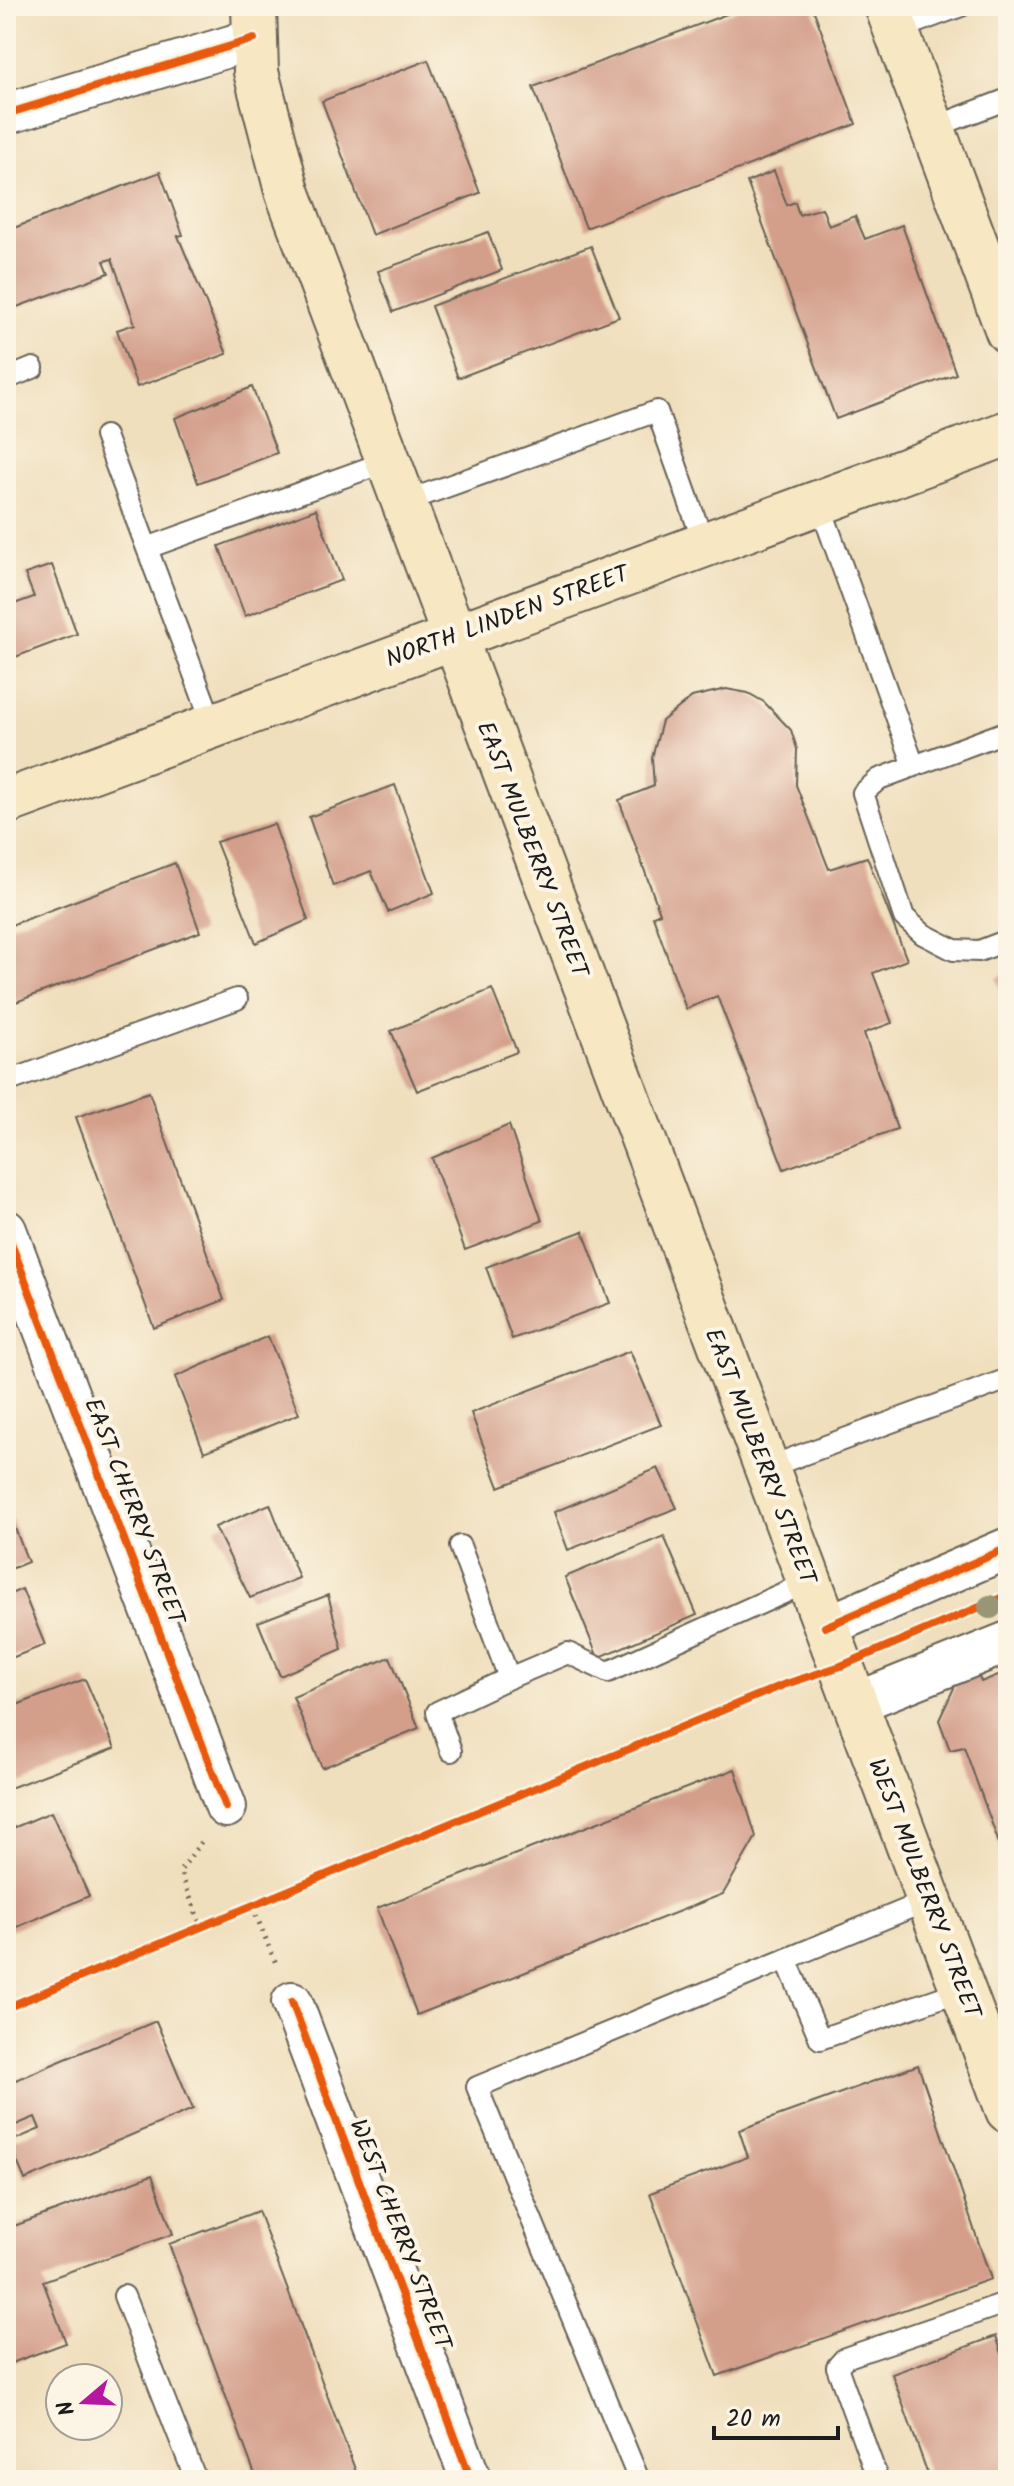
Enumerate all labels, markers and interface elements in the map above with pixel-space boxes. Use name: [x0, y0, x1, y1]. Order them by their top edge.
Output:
street label: NORTH LINDEN STREET: [380, 555, 637, 680]
street label: EAST MULBERRY STREET: [465, 716, 599, 985]
street label: EAST MULBERRY STREET: [693, 1323, 827, 1592]
street label: EAST CHERRY STREET: [72, 1392, 196, 1633]
street label: WEST MULBERRY STREET: [856, 1753, 992, 2026]
street label: WEST CHERRY STREET: [338, 2113, 462, 2358]
north arrow: [44, 2362, 124, 2442]
scale bar: [714, 2390, 838, 2440]
text: N: [49, 2395, 86, 2420]
text: 20 m: [726, 2400, 781, 2439]

